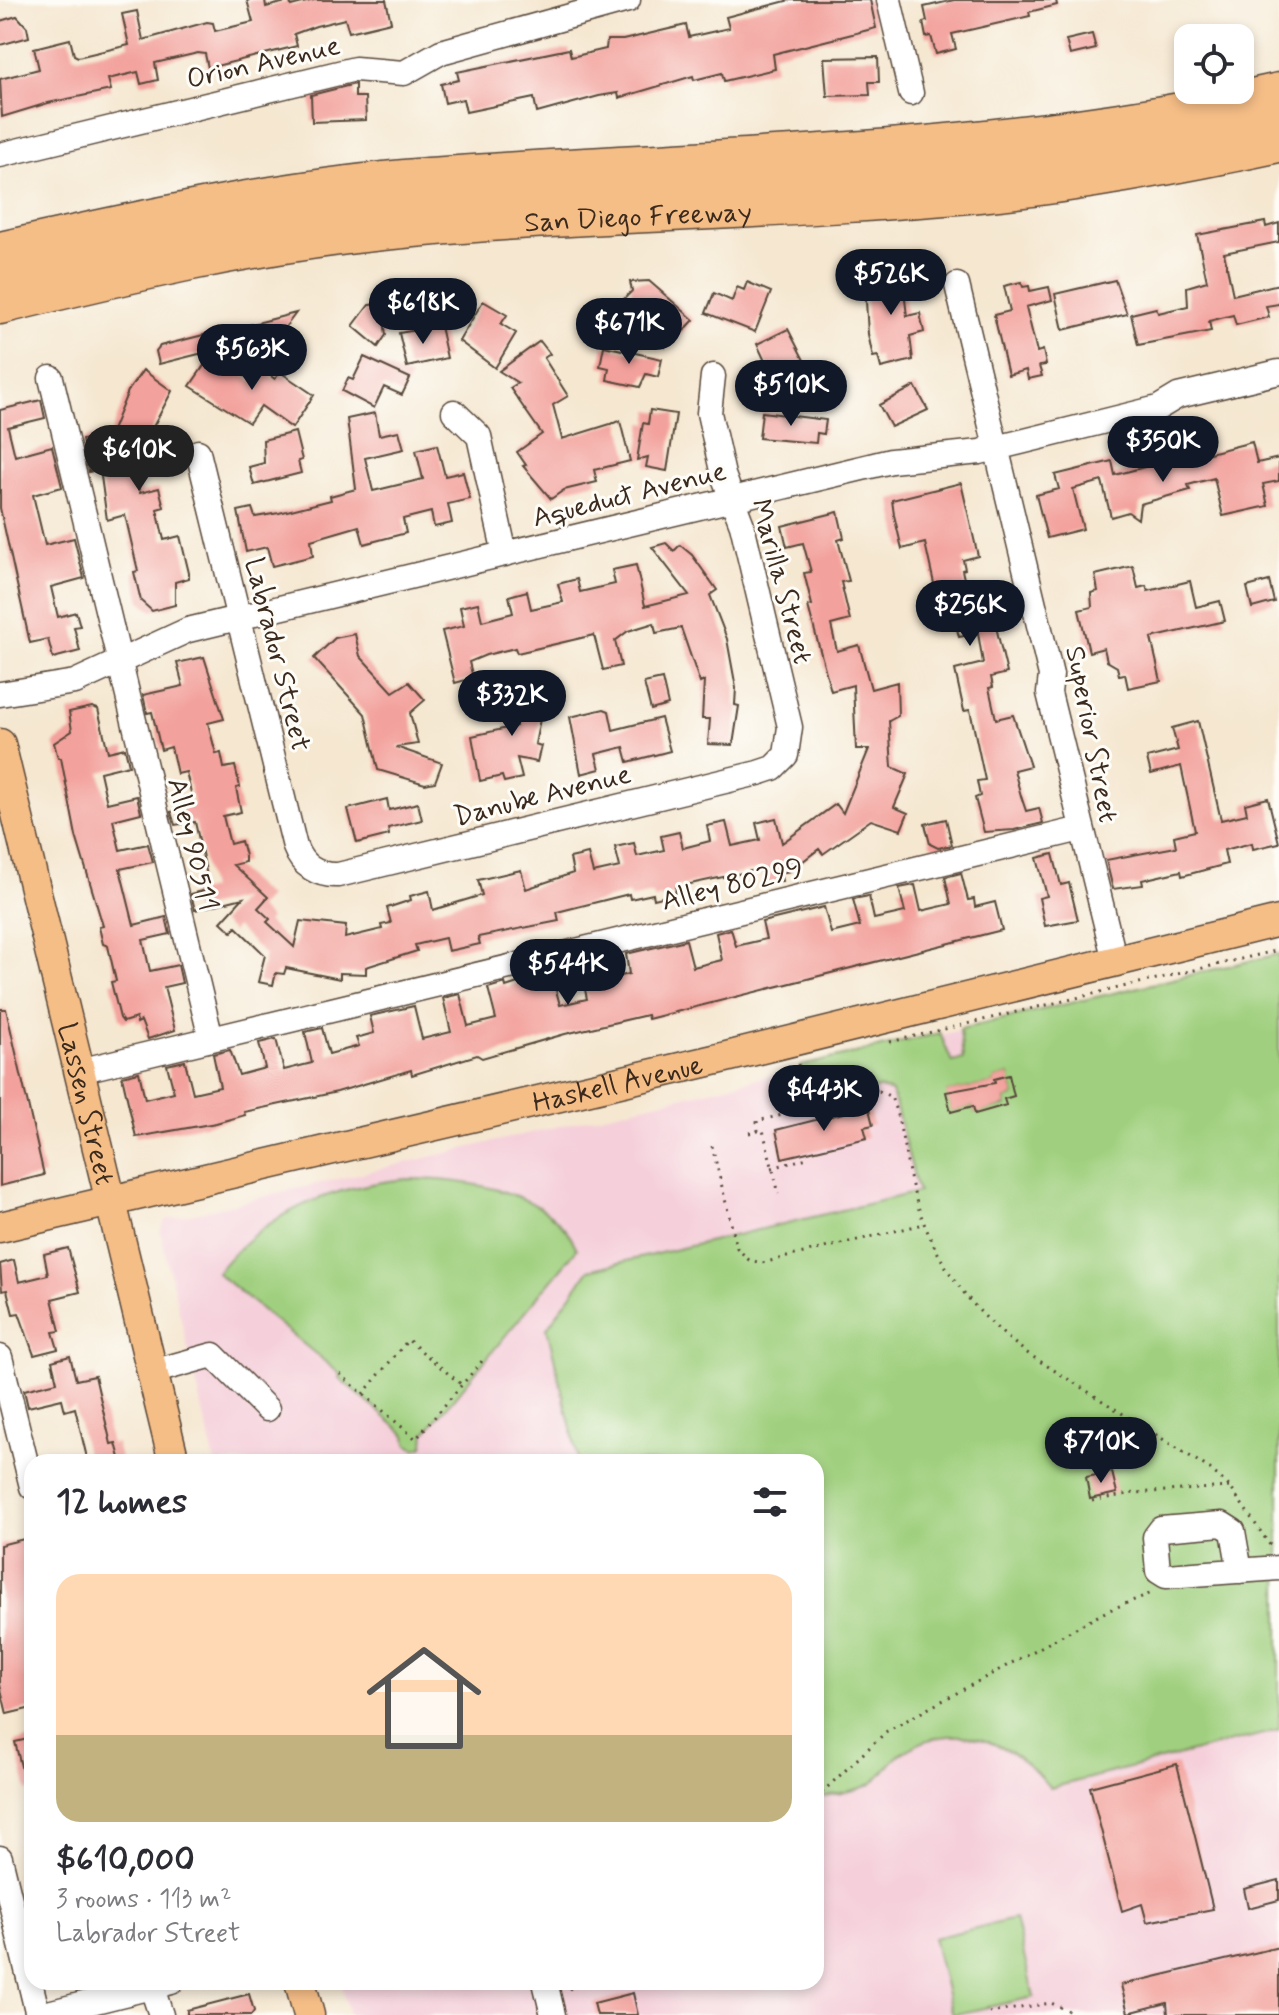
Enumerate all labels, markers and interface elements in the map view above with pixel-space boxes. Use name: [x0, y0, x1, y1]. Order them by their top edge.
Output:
map controls: [1174, 24, 1254, 104]
button: locate: [1174, 24, 1254, 104]
street label: Orion Avenue: [183, 28, 344, 99]
street label: San Diego Freeway: [523, 194, 753, 243]
pin: $526K: [835, 249, 947, 317]
text: $526K: [853, 258, 929, 292]
pin: $618K: [367, 278, 479, 346]
text: $618K: [387, 287, 459, 321]
pin: $671K: [573, 298, 685, 366]
text: $671K: [594, 307, 664, 341]
pin: $563K: [196, 324, 308, 392]
text: $563K: [215, 333, 289, 367]
pin: $510K: [735, 360, 847, 428]
text: $510K: [753, 369, 829, 403]
pin: $350K: [1107, 416, 1219, 484]
pin: $610K: [83, 425, 195, 493]
text: $350K: [1126, 425, 1200, 459]
text: $610K: [102, 434, 176, 468]
street label: Aqueduct Avenue: [529, 453, 730, 537]
street label: Marilla Street: [741, 495, 820, 668]
street label: Labrador Street: [235, 554, 319, 755]
pin: $256K: [914, 580, 1026, 648]
text: $256K: [934, 589, 1006, 623]
street label: Superior Street: [1055, 643, 1126, 826]
pin: $332K: [456, 670, 568, 738]
text: $332K: [476, 679, 548, 713]
street label: Danube Avenue: [450, 757, 635, 836]
street label: Alley 90511: [157, 774, 226, 915]
street label: Alley 80299: [658, 850, 807, 921]
pin: $544K: [512, 939, 624, 1007]
text: $544K: [528, 948, 608, 982]
street label: Lassen Street: [47, 1019, 122, 1189]
street label: Haskell Avenue: [529, 1047, 707, 1123]
pin: $443K: [768, 1065, 880, 1133]
text: $443K: [786, 1074, 862, 1108]
pin: $710K: [1045, 1417, 1157, 1485]
text: $710K: [1063, 1426, 1139, 1460]
text: 12 homes: [56, 1480, 187, 1525]
icon: filters: [748, 1480, 792, 1524]
icon: home: [352, 1626, 496, 1770]
text: $610,000: [56, 1838, 195, 1883]
text: 3 rooms · 113 m²: [56, 1883, 232, 1917]
text: Labrador Street: [56, 1917, 240, 1951]

